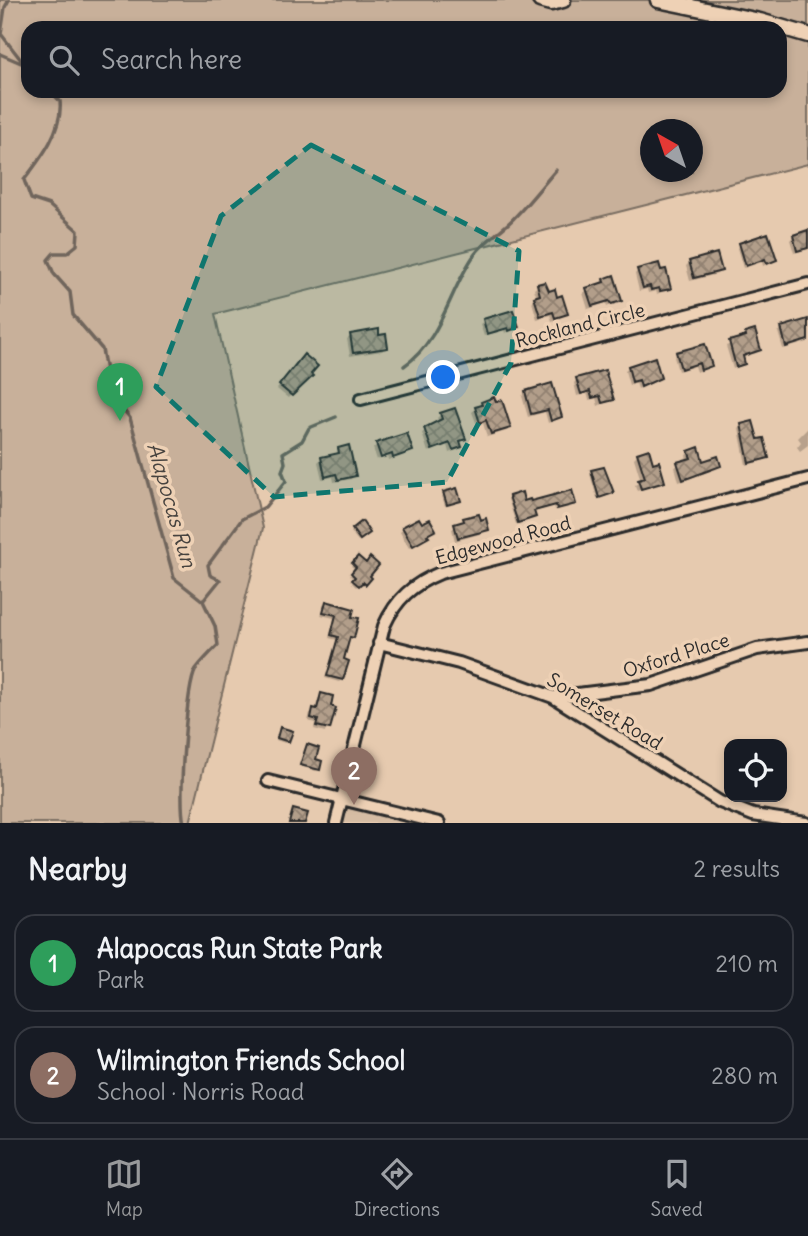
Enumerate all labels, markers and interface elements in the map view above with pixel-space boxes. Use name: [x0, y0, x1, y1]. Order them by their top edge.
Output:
search box: [21, 21, 787, 98]
icon: search: [45, 41, 83, 79]
text: Search here: [101, 43, 242, 76]
north arrow: [640, 119, 703, 182]
street label: Rockland Circle: [513, 297, 647, 353]
your location: [426, 360, 460, 394]
pin: 1: [97, 363, 143, 421]
water label: Alapocas Run: [141, 439, 203, 571]
street label: Edgewood Road: [433, 510, 573, 570]
street label: Oxford Place: [620, 627, 732, 683]
street label: Somerset Road: [543, 667, 667, 755]
map controls: [724, 739, 787, 802]
button: locate: [724, 739, 787, 802]
pin: 2: [331, 747, 377, 805]
text: Nearby: [28, 850, 128, 888]
text: 2 results: [694, 854, 780, 883]
text: Alapocas Run State Park: [97, 932, 383, 965]
text: 1: [48, 949, 58, 978]
text: 210 m: [715, 949, 778, 978]
text: Park: [97, 965, 145, 994]
text: Wilmington Friends School: [97, 1044, 405, 1077]
text: 2: [47, 1061, 59, 1090]
text: 280 m: [711, 1061, 778, 1090]
text: School · Norris Road: [97, 1077, 304, 1106]
tab: Map: [105, 1155, 143, 1221]
tab: Directions: [354, 1155, 440, 1221]
tab: Saved: [651, 1155, 703, 1221]

